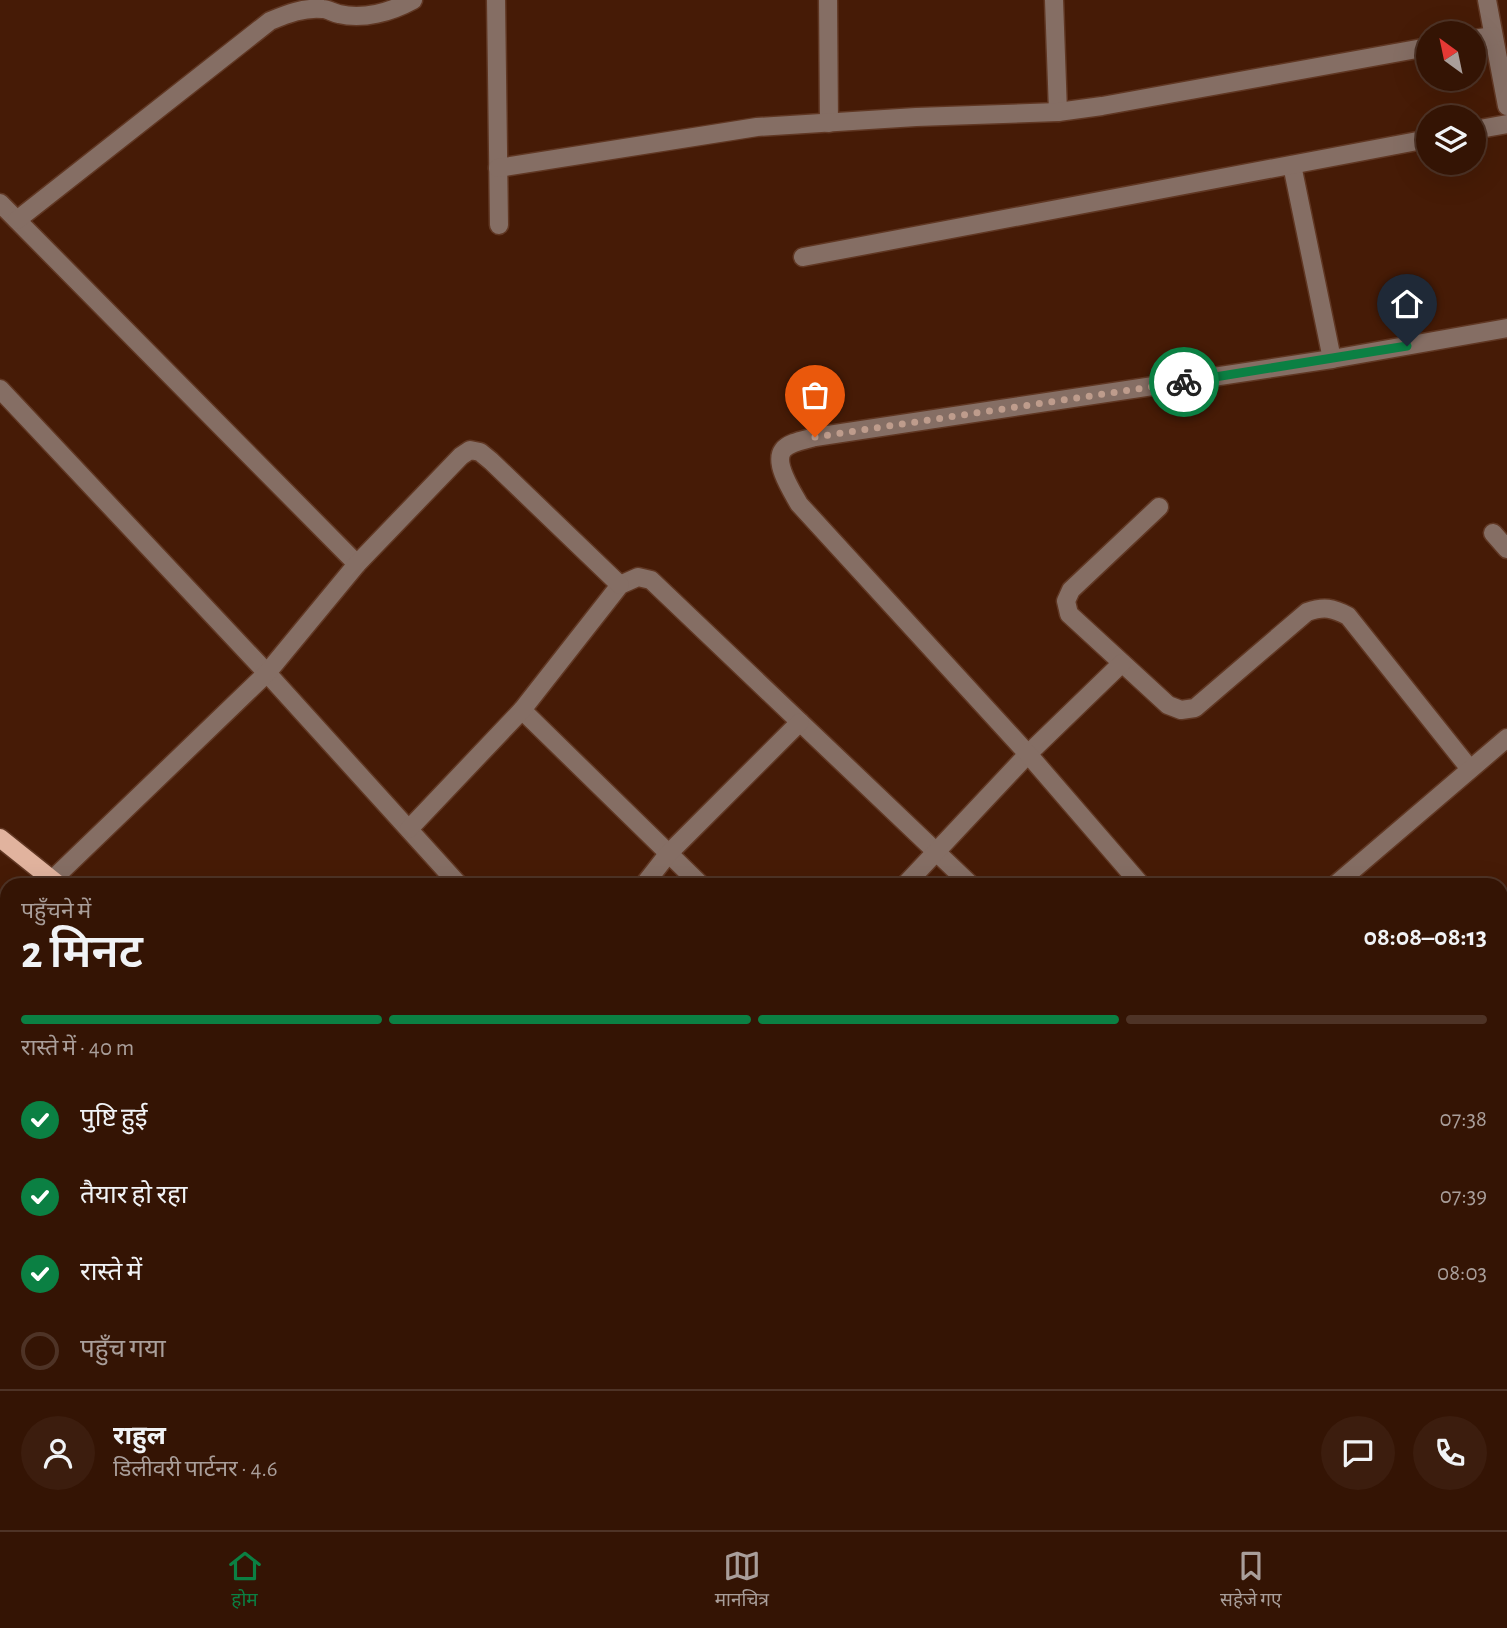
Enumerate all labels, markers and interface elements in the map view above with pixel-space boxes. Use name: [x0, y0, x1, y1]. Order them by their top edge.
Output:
north arrow: [1416, 21, 1486, 91]
map controls: [1416, 21, 1486, 175]
button: layers: [1416, 105, 1486, 175]
pin: [1377, 274, 1437, 346]
icon: home: [1388, 285, 1426, 323]
courier: [1149, 347, 1219, 417]
icon: bike: [1165, 363, 1203, 401]
pin: [785, 365, 845, 437]
icon: bag: [796, 376, 834, 414]
text: पहुँचने में: [21, 900, 91, 923]
text: 08:08–08:13: [1363, 924, 1487, 950]
text: 2 मिनट: [21, 930, 143, 976]
text: रास्ते में · 40 m: [21, 1037, 134, 1060]
icon: check: [21, 1101, 59, 1139]
text: पुष्टि हुई: [80, 1105, 148, 1131]
text: 07:38: [1440, 1108, 1487, 1131]
icon: check: [21, 1178, 59, 1216]
text: तैयार हो रहा: [80, 1182, 188, 1208]
text: 07:39: [1440, 1185, 1487, 1208]
icon: check: [21, 1255, 59, 1293]
text: रास्ते में: [80, 1259, 142, 1285]
text: 08:03: [1437, 1262, 1487, 1285]
text: पहुँच गया: [80, 1336, 166, 1362]
button: person: [21, 1416, 95, 1490]
button: chat: [1321, 1416, 1395, 1490]
button: phone: [1413, 1416, 1487, 1490]
text: राहुल: [113, 1423, 166, 1449]
text: डिलीवरी पार्टनर · 4.6: [113, 1458, 278, 1481]
tab: होम: [226, 1547, 264, 1614]
tab: मानचित्र: [715, 1547, 769, 1614]
tab: सहेजे गए: [1220, 1547, 1281, 1614]

